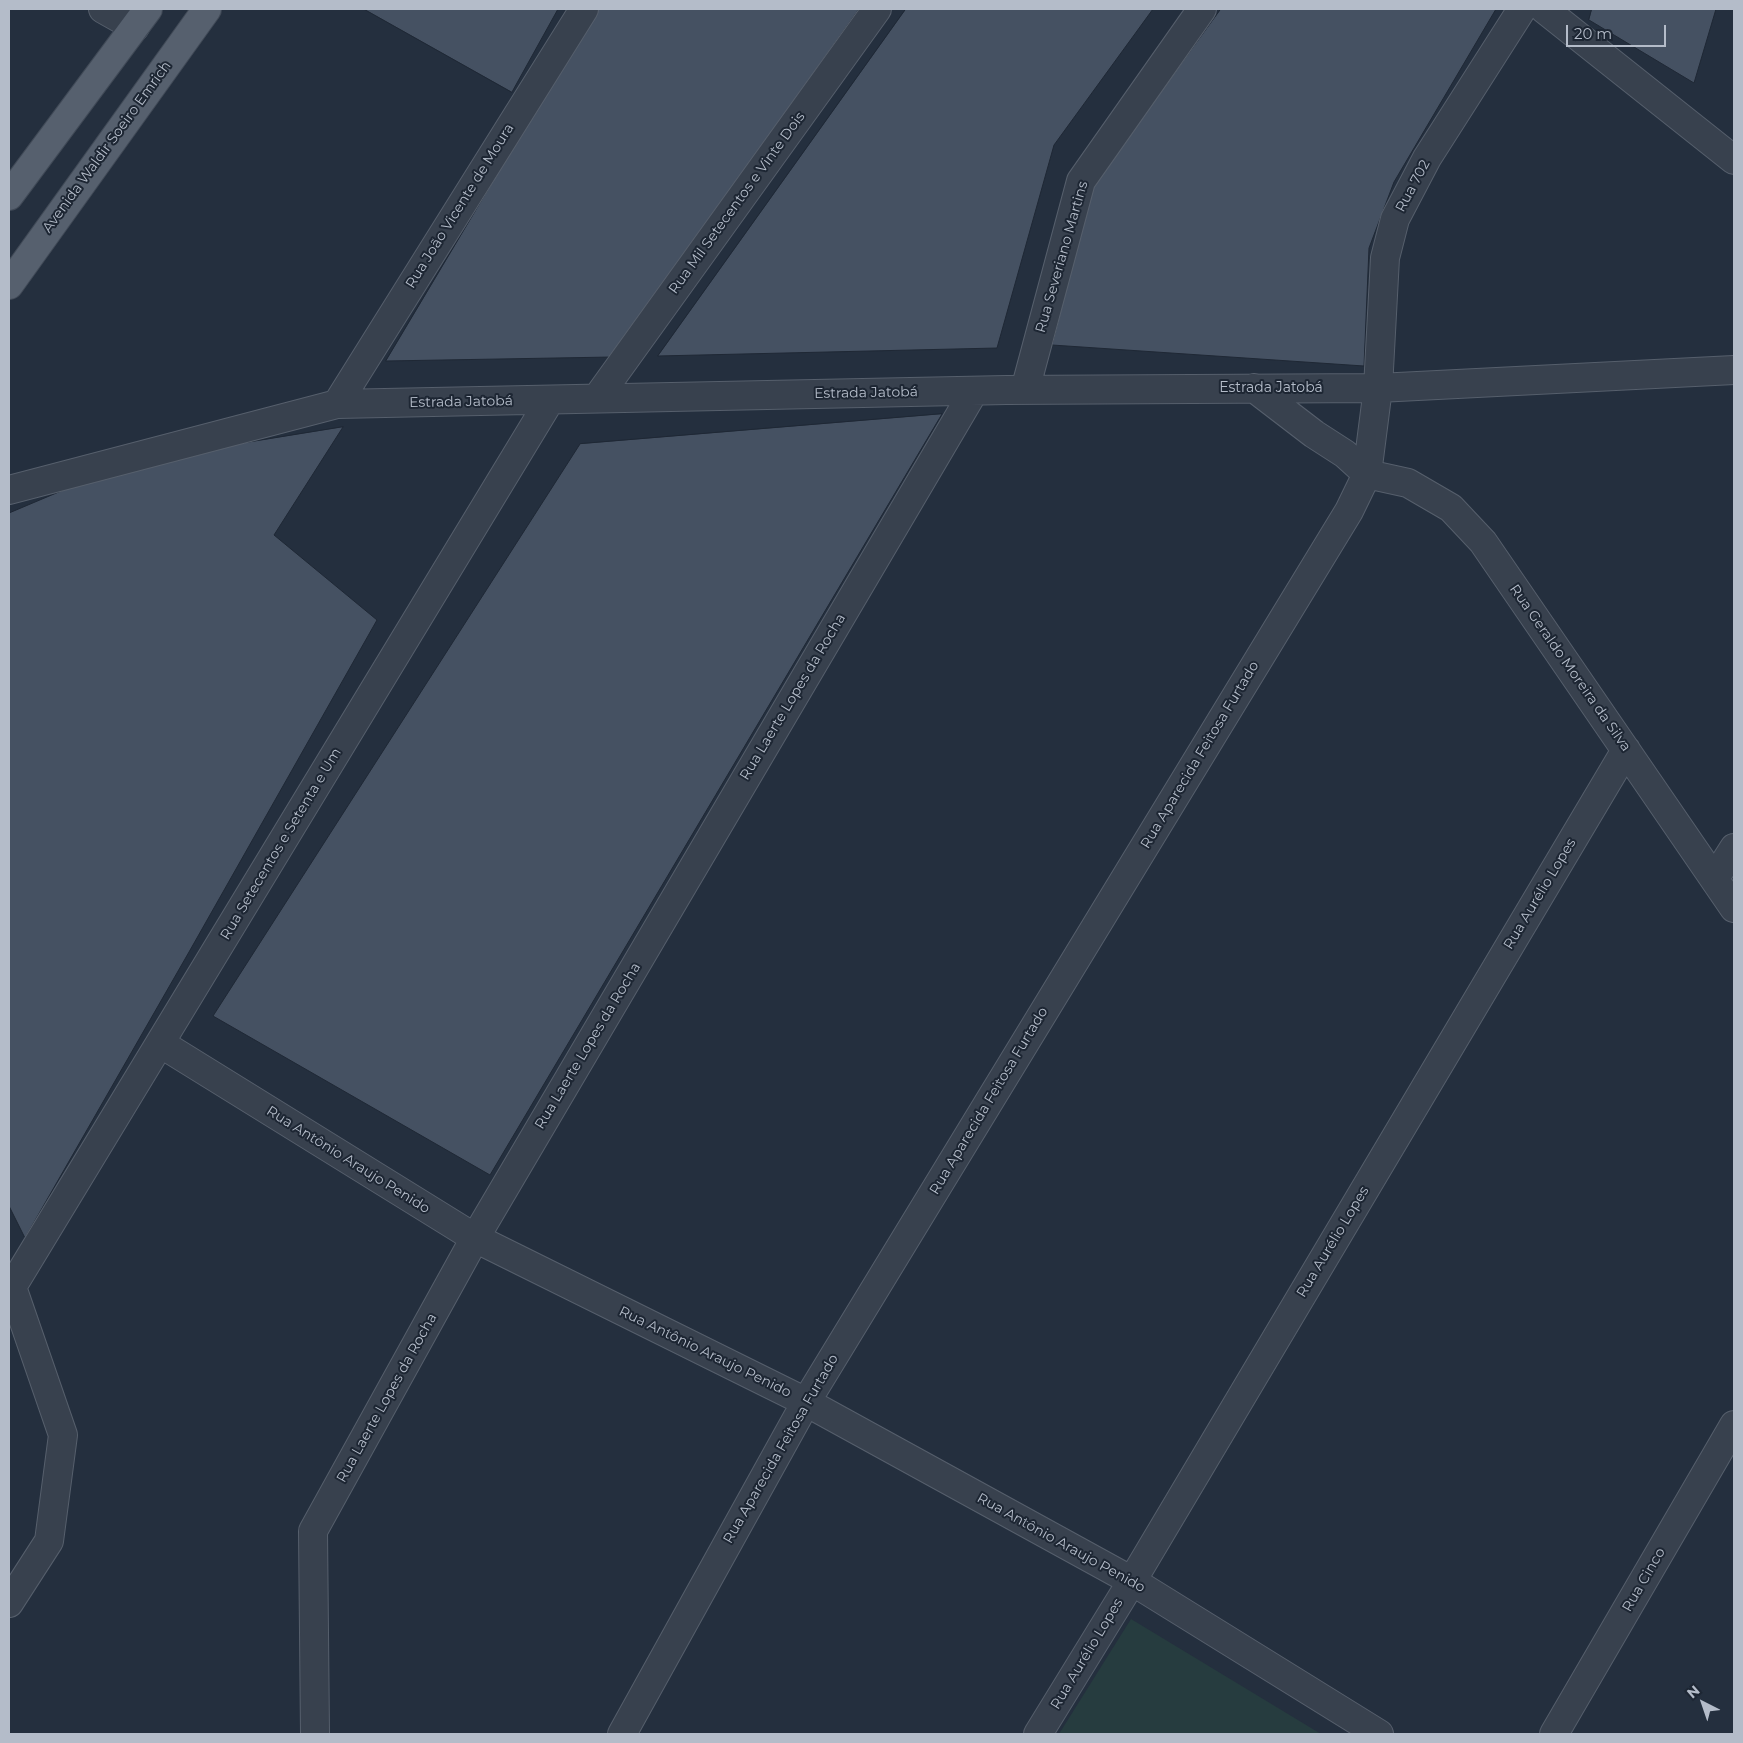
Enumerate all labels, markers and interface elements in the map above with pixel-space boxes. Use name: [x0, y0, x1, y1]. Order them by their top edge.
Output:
scale bar: [1568, 15, 1668, 47]
text: 20 m: [1574, 24, 1612, 43]
street label: Avenida Waldir Soeiro Emrich: [39, 58, 175, 236]
street label: Rua Mil Setecentos e Vinte Dois: [665, 109, 809, 297]
street label: Rua João Vicente de Moura: [402, 121, 518, 291]
street label: Rua 702: [1392, 157, 1434, 215]
street label: Rua Severiano Martins: [1032, 179, 1092, 335]
street label: Estrada Jatobá: [1219, 380, 1323, 396]
street label: Estrada Jatobá: [814, 384, 918, 402]
street label: Estrada Jatobá: [409, 393, 513, 411]
street label: Rua Geraldo Moreira da Silva: [1506, 581, 1634, 755]
street label: Rua Laerte Lopes da Rocha: [737, 611, 849, 783]
street label: Rua Aparecida Feitosa Furtado: [1137, 658, 1263, 852]
street label: Rua Setecentos e Setenta e Um: [217, 745, 345, 943]
street label: Rua Aurélio Lopes: [1500, 836, 1580, 952]
street label: Rua Laerte Lopes da Rocha: [532, 960, 644, 1132]
street label: Rua Aparecida Feitosa Furtado: [926, 1004, 1052, 1198]
street label: Rua Antônio Araujo Penido: [263, 1103, 433, 1217]
street label: Rua Aurélio Lopes: [1293, 1184, 1373, 1300]
street label: Rua Antônio Araujo Penido: [616, 1303, 794, 1401]
street label: Rua Laerte Lopes da Rocha: [333, 1310, 441, 1486]
street label: Rua Aparecida Feitosa Furtado: [720, 1351, 842, 1547]
street label: Rua Antônio Araujo Penido: [974, 1490, 1148, 1596]
street label: Rua Cinco: [1619, 1545, 1669, 1615]
street label: Rua Aurélio Lopes: [1047, 1596, 1127, 1712]
north arrow: [1678, 1678, 1728, 1728]
text: N: [1683, 1681, 1703, 1702]

